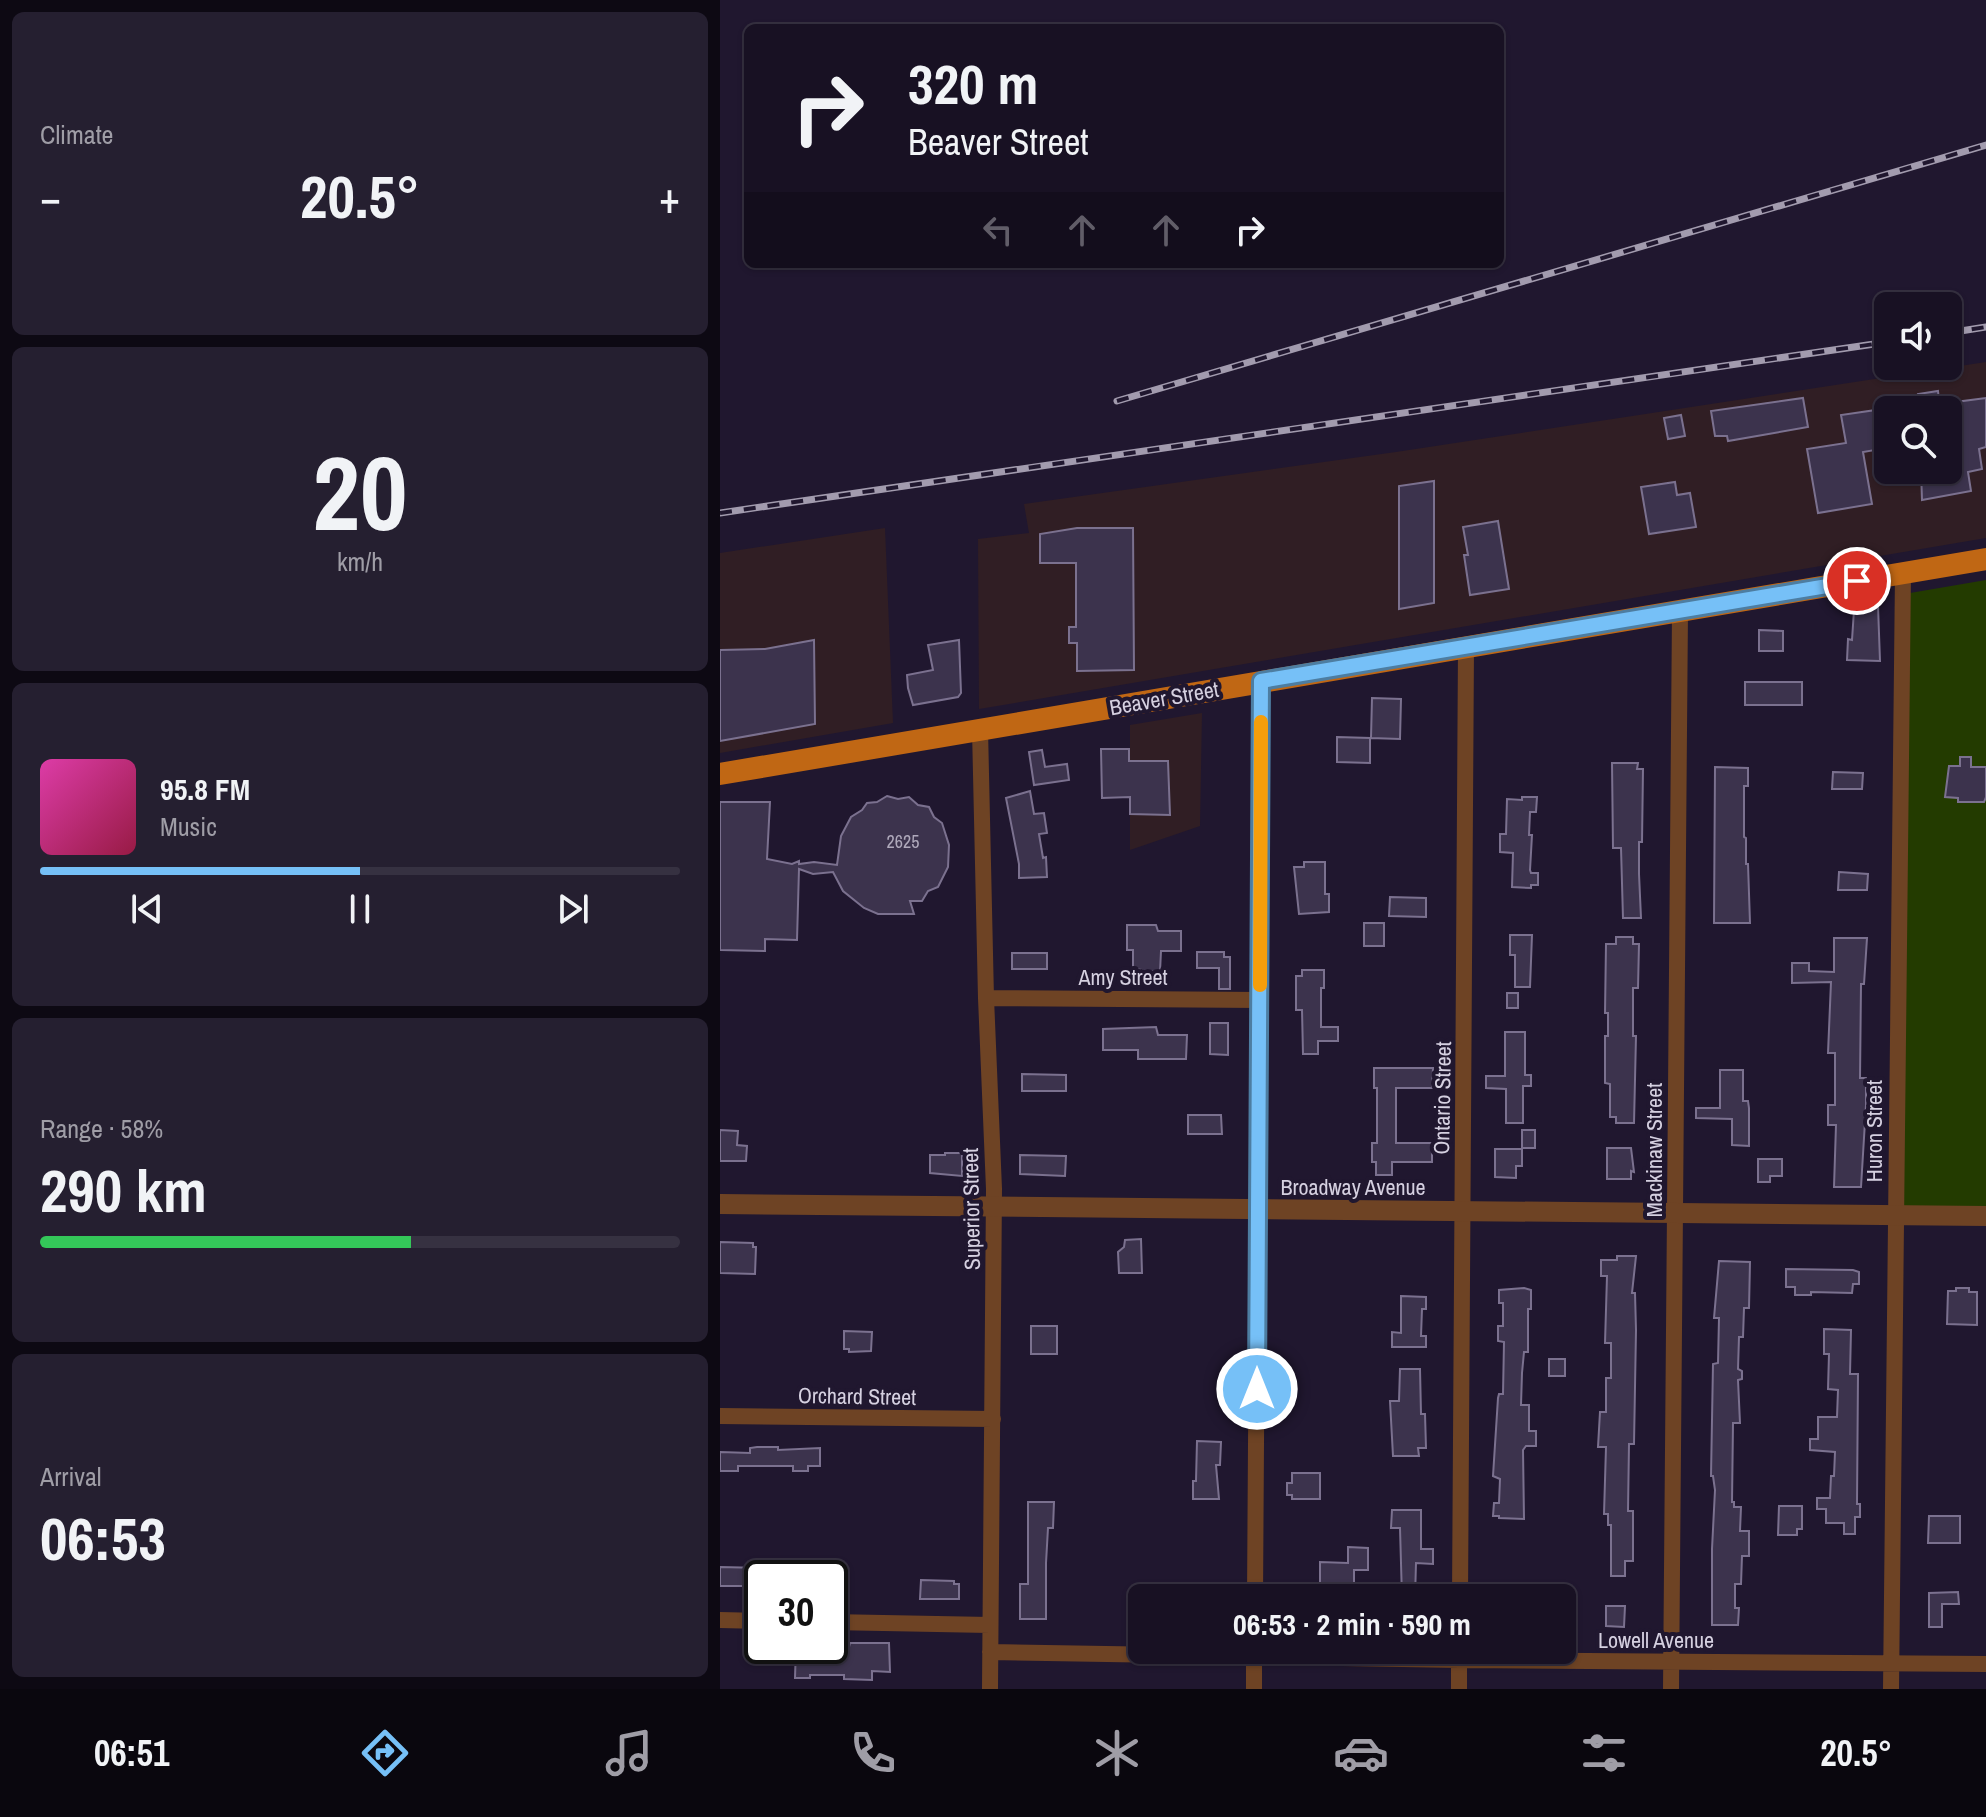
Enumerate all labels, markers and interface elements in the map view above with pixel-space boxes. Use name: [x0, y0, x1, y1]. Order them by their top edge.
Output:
text: 320 m: [908, 46, 1038, 121]
icon: right: [776, 56, 880, 160]
text: Climate: [40, 117, 113, 152]
text: Beaver Street: [908, 118, 1089, 166]
text: 20.5°: [300, 156, 420, 237]
text: −: [40, 167, 61, 227]
text: +: [659, 167, 680, 227]
icon: left: [976, 208, 1020, 252]
icon: ahead: [1060, 208, 1104, 252]
icon: ahead: [1144, 208, 1188, 252]
icon: right: [1228, 208, 1272, 252]
map controls: [1874, 292, 1962, 484]
button: sound: [1874, 292, 1962, 380]
button: search: [1874, 396, 1962, 484]
text: 20: [313, 422, 407, 562]
text: km/h: [337, 544, 383, 579]
pin: [1823, 547, 1891, 615]
icon: arrive: [1835, 559, 1879, 603]
street label: Beaver Street: [1107, 674, 1221, 722]
text: 95.8 FM: [160, 769, 250, 809]
text: Music: [160, 809, 217, 844]
house number: 2625: [887, 829, 919, 854]
icon: previous: [125, 887, 169, 931]
icon: pause: [338, 887, 382, 931]
icon: next: [551, 887, 595, 931]
street label: Amy Street: [1077, 962, 1168, 992]
street label: Ontario Street: [1426, 1041, 1458, 1155]
street label: Huron Street: [1859, 1080, 1889, 1182]
street label: Mackinaw Street: [1639, 1083, 1669, 1217]
text: Range · 58%: [40, 1111, 163, 1146]
street label: Superior Street: [955, 1148, 987, 1270]
text: 290 km: [40, 1150, 207, 1231]
street label: Broadway Avenue: [1280, 1172, 1426, 1202]
position arrow: [1215, 1347, 1299, 1431]
street label: Orchard Street: [798, 1380, 916, 1412]
text: Arrival: [40, 1459, 102, 1494]
text: 06:53: [40, 1498, 166, 1579]
speed limit sign: 30: [744, 1560, 848, 1664]
text: 06:53 · 2 min · 590 m: [1233, 1604, 1471, 1644]
street label: Lowell Avenue: [1598, 1625, 1714, 1655]
icon: directions: [357, 1725, 413, 1781]
icon: music: [601, 1725, 657, 1781]
icon: phone: [845, 1725, 901, 1781]
icon: climate: [1089, 1725, 1145, 1781]
icon: car: [1333, 1725, 1389, 1781]
icon: filters: [1576, 1725, 1632, 1781]
text: 06:51: [94, 1729, 169, 1777]
text: 20.5°: [1820, 1729, 1892, 1777]

